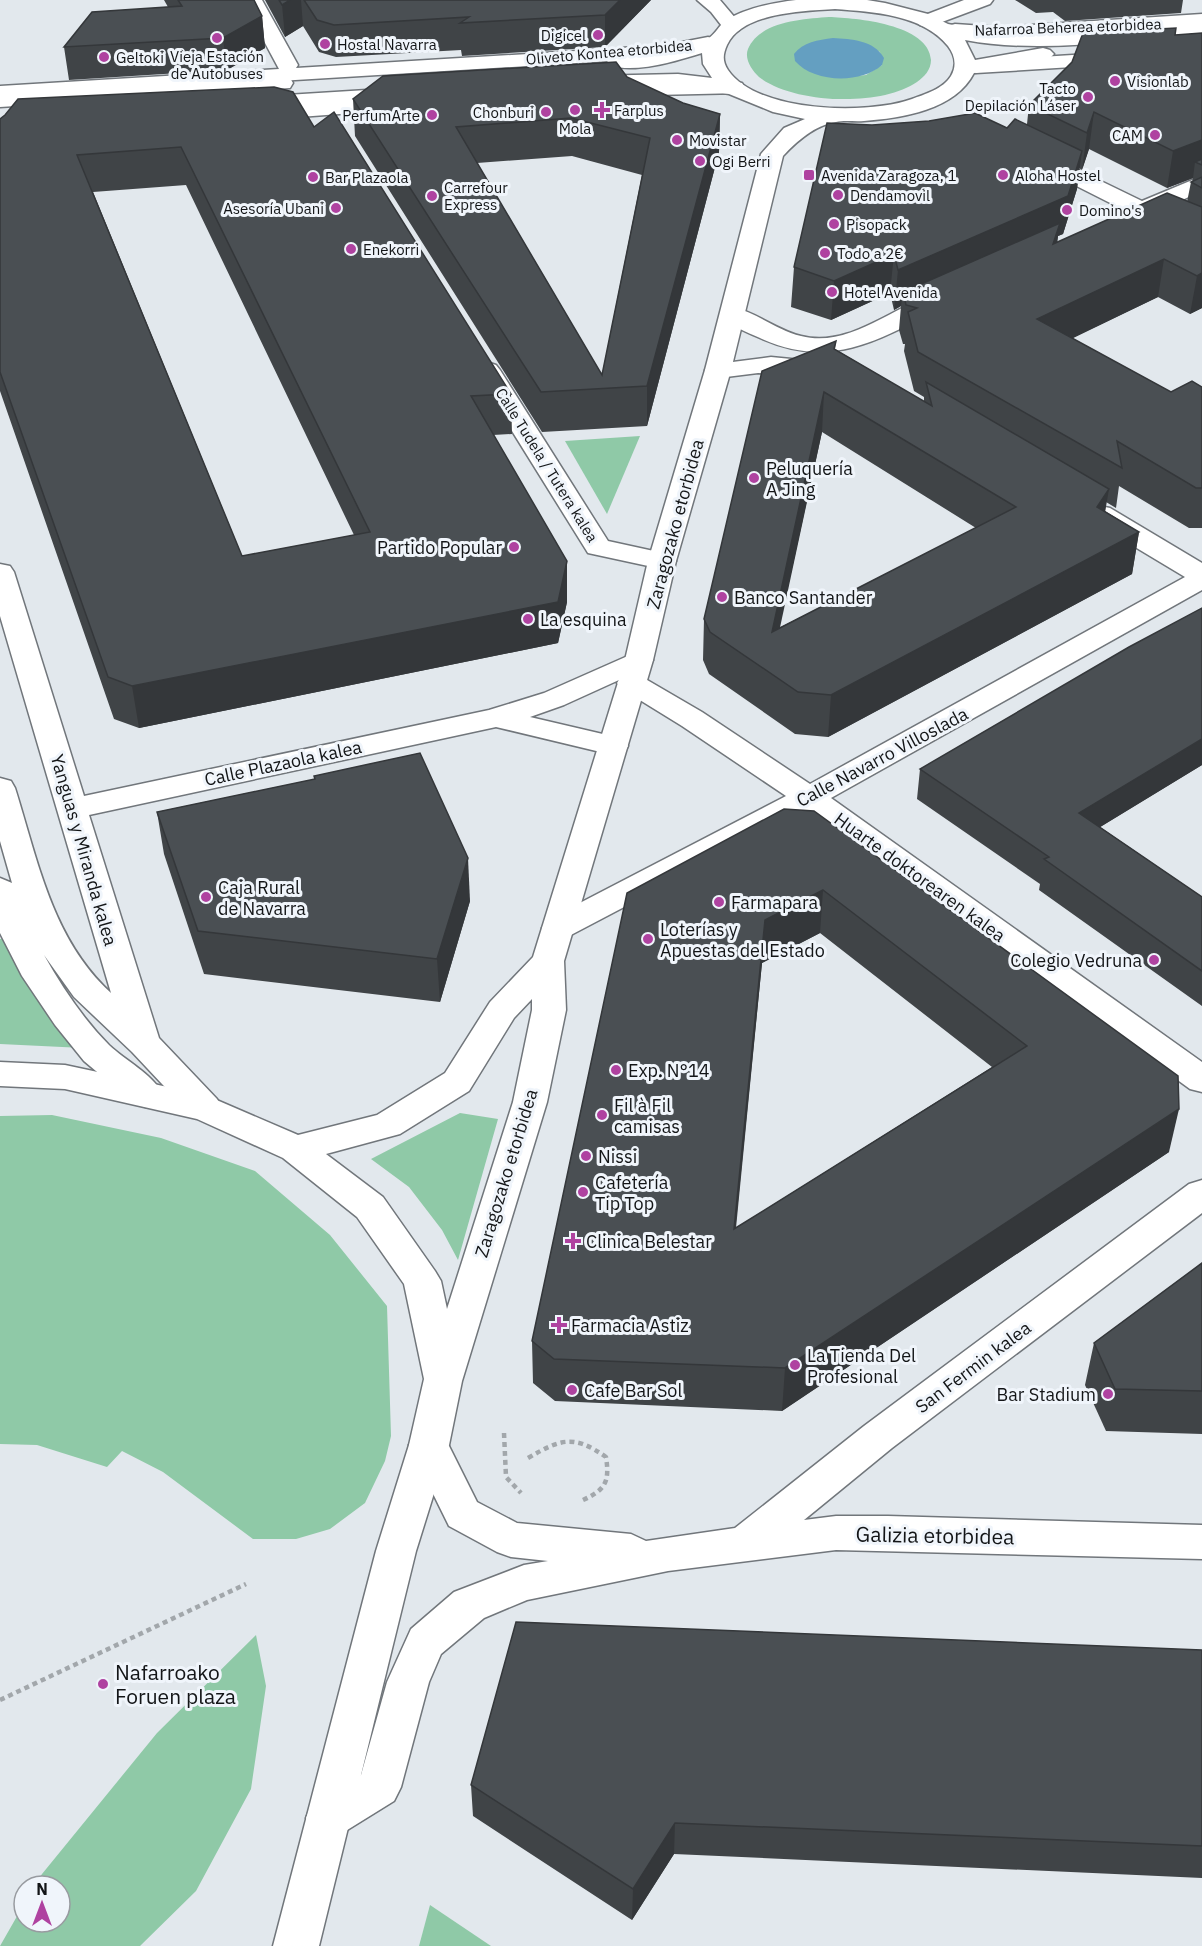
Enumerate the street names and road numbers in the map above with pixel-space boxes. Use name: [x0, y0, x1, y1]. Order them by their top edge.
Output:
street label: Nafarroa Beherea etorbidea: [974, 14, 1162, 40]
street label: Oliveto Kontea etorbidea: [525, 35, 693, 69]
street label: Calle Tudela / Tutera kalea: [492, 384, 602, 546]
street label: Zaragozako etorbidea: [641, 436, 709, 611]
street label: Calle Navarro Villoslada: [792, 702, 972, 812]
street label: Calle Plazaola kalea: [202, 735, 364, 791]
street label: Yanguas y Miranda kalea: [46, 752, 122, 949]
street label: Huarte doktorearen kalea: [830, 807, 1010, 947]
street label: Zaragozako etorbidea: [469, 1086, 543, 1260]
street label: San Fermin kalea: [911, 1316, 1036, 1418]
street label: Galizia etorbidea: [855, 1520, 1015, 1550]

